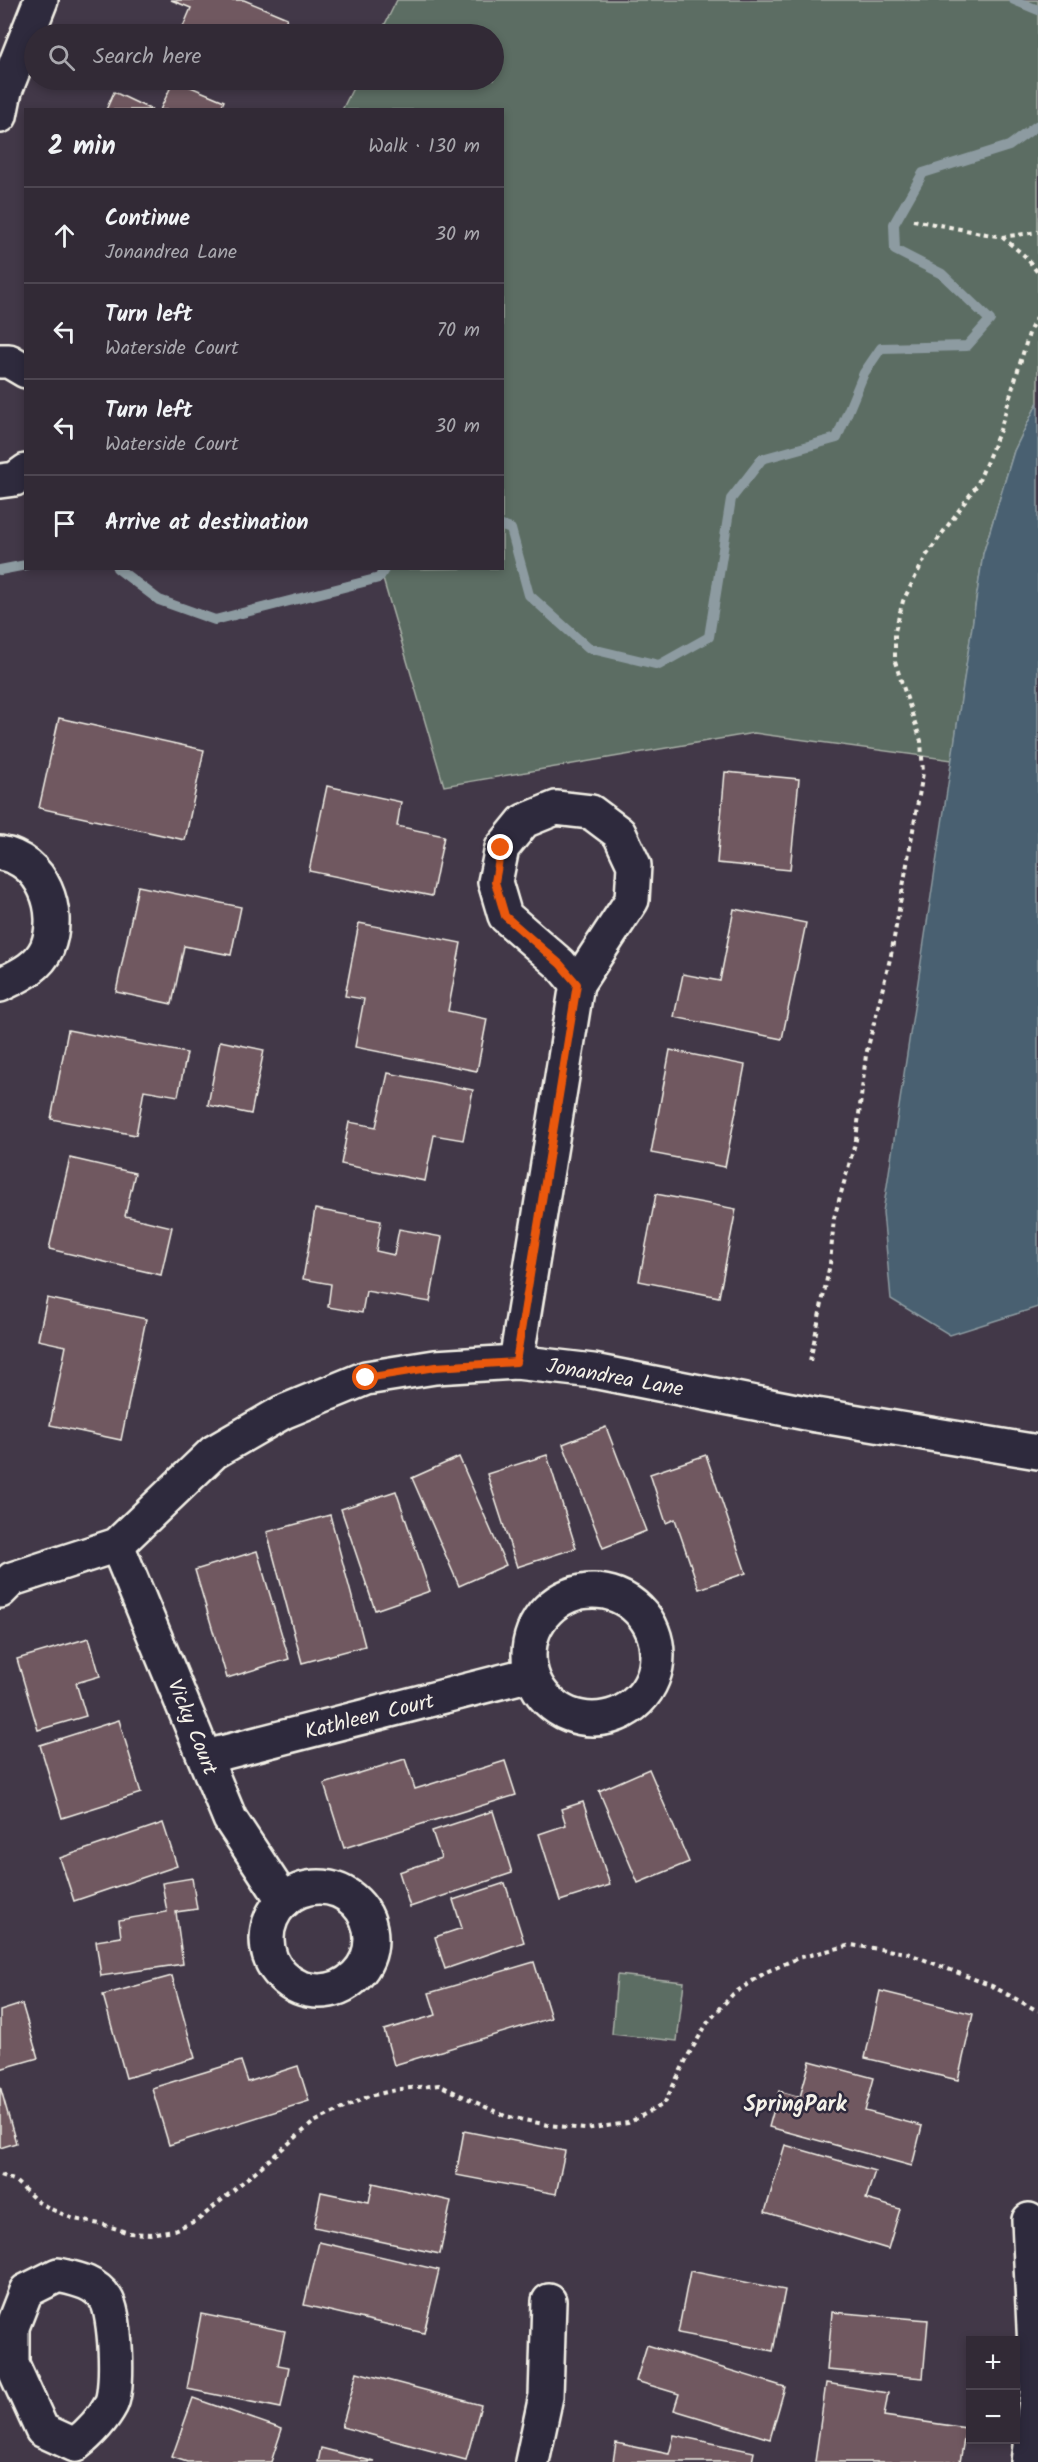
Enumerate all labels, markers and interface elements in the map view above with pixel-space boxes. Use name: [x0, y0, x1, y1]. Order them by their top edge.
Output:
search box: [24, 24, 504, 90]
text: Search here: [93, 40, 201, 75]
icon: search: [45, 41, 78, 74]
text: 2 min: [48, 126, 116, 168]
text: Walk · 130 m: [368, 131, 480, 163]
text: Continue: [105, 202, 190, 237]
icon: ahead: [48, 219, 81, 252]
text: 30 m: [435, 219, 480, 251]
text: Jonandrea Lane: [105, 237, 237, 269]
text: Turn left: [105, 298, 192, 333]
icon: left: [48, 315, 81, 348]
text: 70 m: [437, 315, 480, 347]
text: Waterside Court: [105, 333, 239, 365]
text: Turn left: [105, 394, 192, 429]
icon: left: [48, 411, 81, 444]
text: 30 m: [435, 411, 480, 443]
text: Waterside Court: [105, 429, 239, 461]
text: Arrive at destination: [105, 506, 308, 541]
icon: arrive: [48, 507, 81, 540]
route end: [487, 834, 513, 860]
street label: Jonandrea Lane: [544, 1350, 686, 1407]
route start: [352, 1364, 378, 1390]
street label: Vicky Court: [157, 1675, 226, 1781]
street label: Kathleen Court: [301, 1685, 439, 1750]
district label: SpringPark: [744, 2088, 847, 2123]
map controls: [966, 2336, 1020, 2444]
button: +: [966, 2336, 1020, 2390]
button: −: [966, 2390, 1020, 2444]

